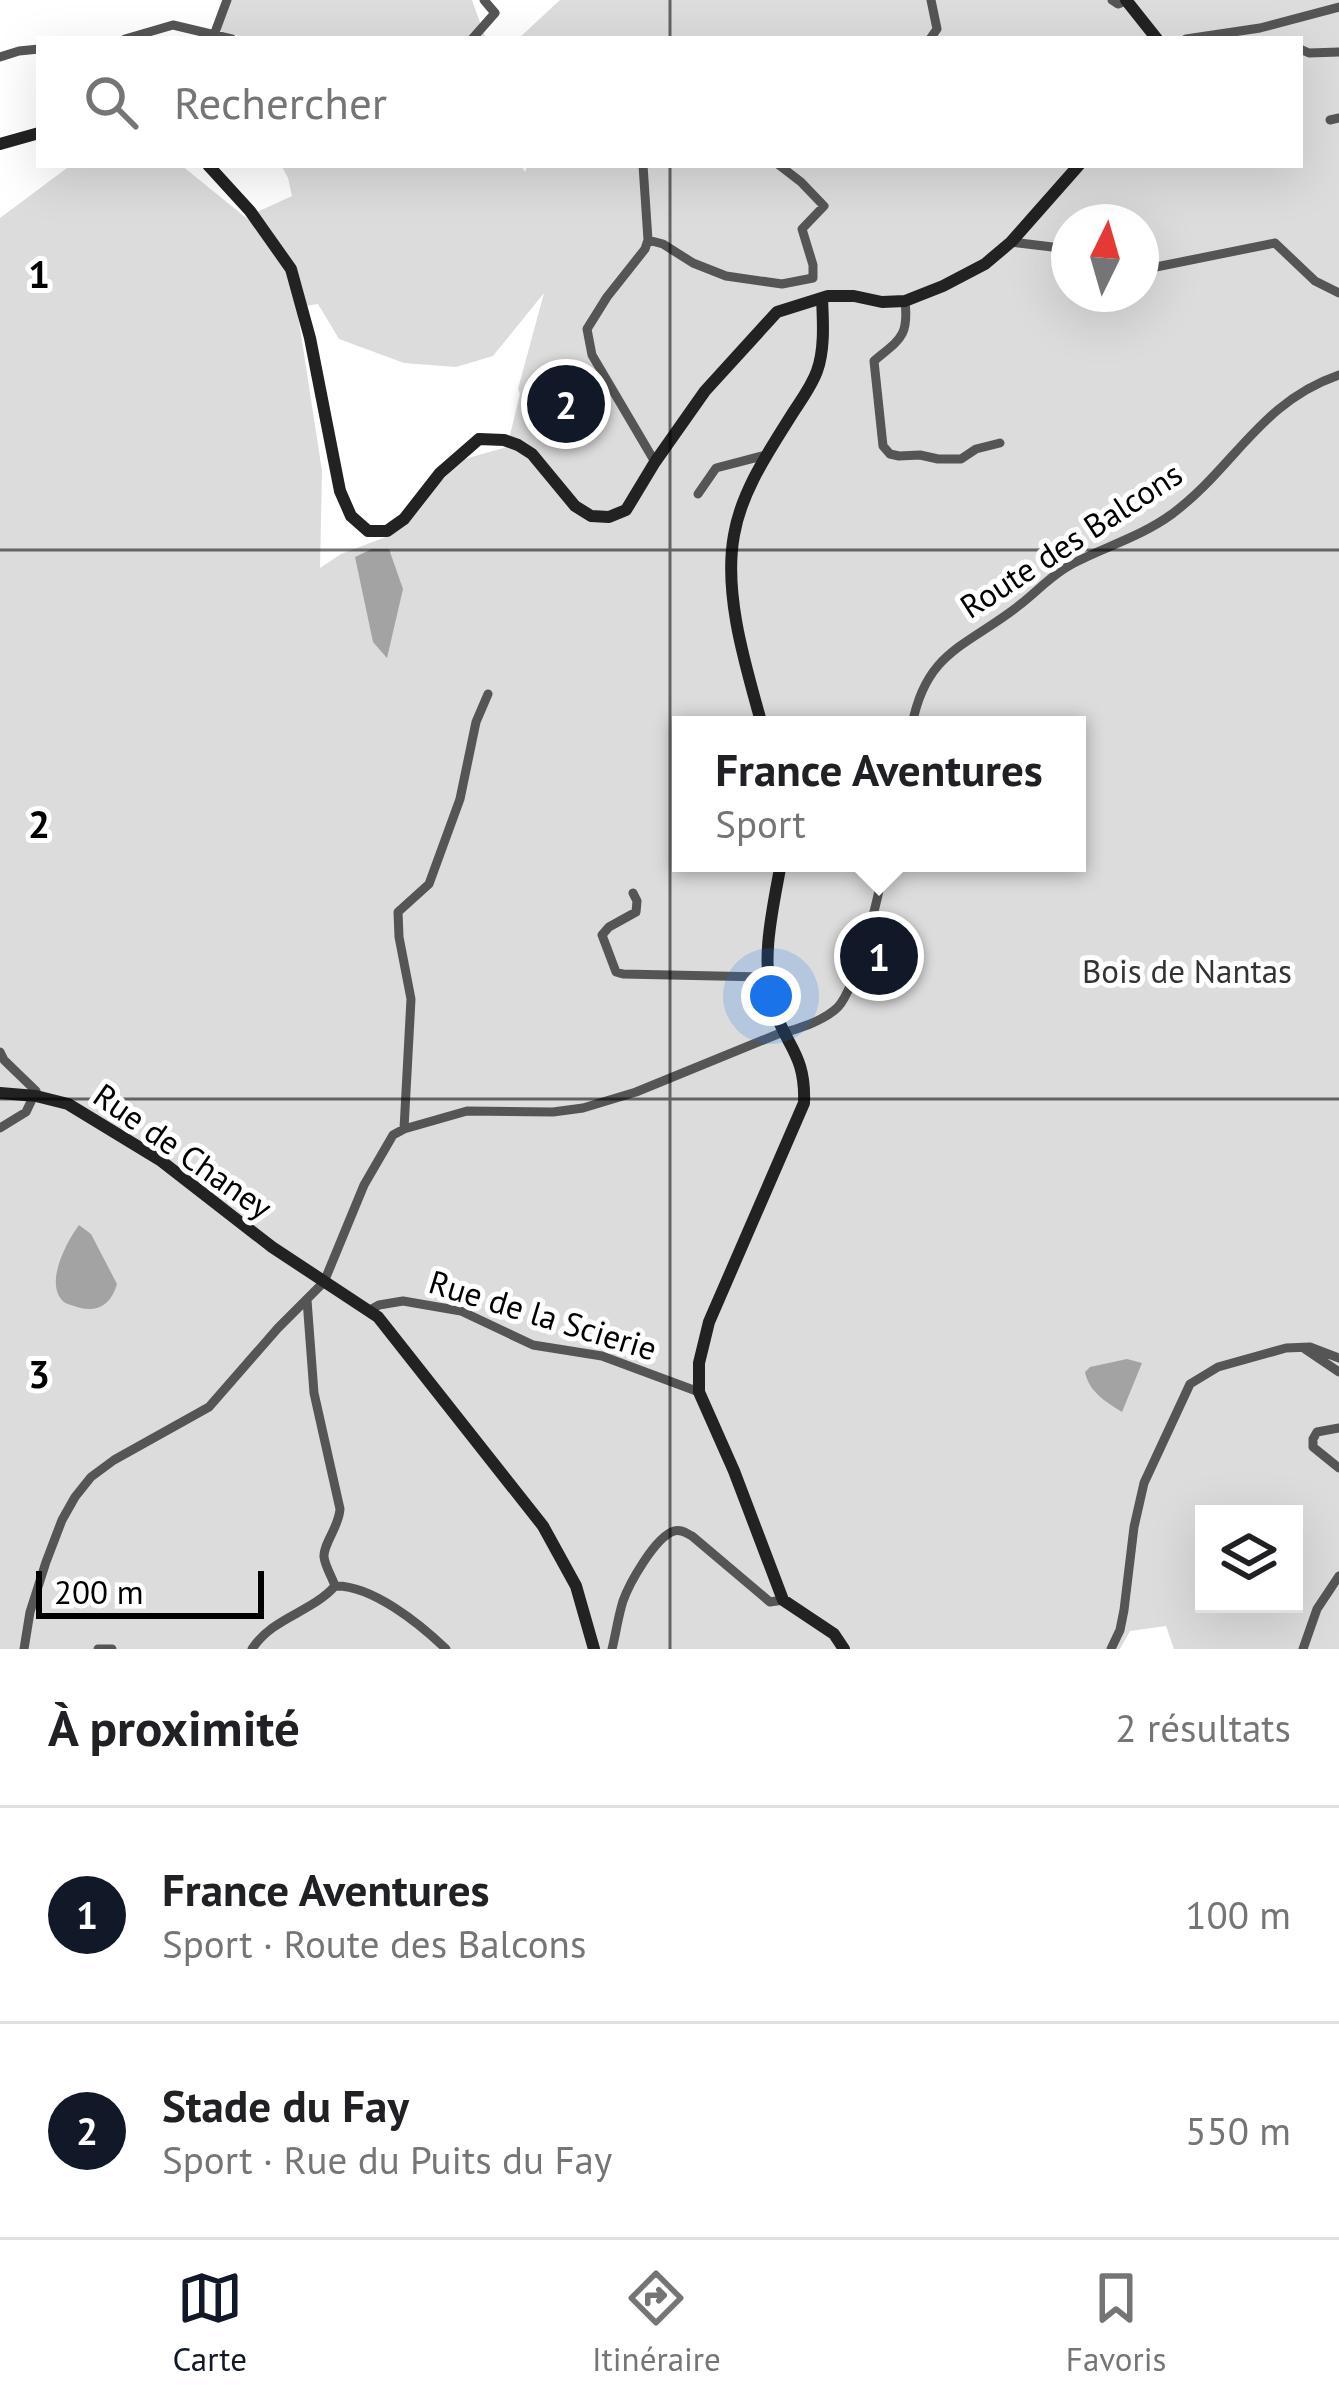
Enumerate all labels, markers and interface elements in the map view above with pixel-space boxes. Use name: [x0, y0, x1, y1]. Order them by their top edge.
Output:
search box: [36, 36, 1303, 168]
icon: search: [78, 69, 144, 135]
text: Rechercher: [174, 73, 387, 131]
north arrow: [1051, 204, 1159, 312]
text: 1: [28, 248, 50, 299]
pin: 2: [527, 359, 605, 449]
street label: Route des Balcons: [952, 452, 1190, 627]
popup: [672, 716, 1086, 872]
text: France Aventures: [715, 740, 1043, 798]
text: 2: [28, 798, 50, 849]
text: Sport: [715, 798, 806, 849]
pin: 1: [840, 911, 918, 1001]
park label: Bois de Nantas: [1082, 949, 1292, 992]
your location: [741, 966, 801, 1026]
street label: Rue de Chaney: [85, 1073, 282, 1228]
street label: Rue de la Scierie: [424, 1260, 662, 1370]
text: 3: [28, 1348, 50, 1399]
map controls: [1195, 1505, 1303, 1613]
button: layers: [1195, 1505, 1303, 1613]
scale bar: [36, 1565, 264, 1618]
text: 200 m: [54, 1570, 144, 1613]
text: À proximité: [48, 1694, 300, 1760]
text: 2 résultats: [1115, 1702, 1291, 1753]
text: France Aventures: [162, 1860, 490, 1918]
text: 1: [76, 1889, 98, 1940]
text: 100 m: [1185, 1889, 1291, 1940]
text: Sport · Route des Balcons: [162, 1918, 586, 1969]
text: Stade du Fay: [162, 2076, 409, 2134]
text: 2: [76, 2105, 98, 2156]
text: 550 m: [1185, 2105, 1291, 2156]
text: Sport · Rue du Puits du Fay: [162, 2134, 612, 2185]
tab: Carte: [173, 2265, 247, 2380]
tab: Itinéraire: [592, 2265, 721, 2380]
tab: Favoris: [1066, 2265, 1166, 2380]

